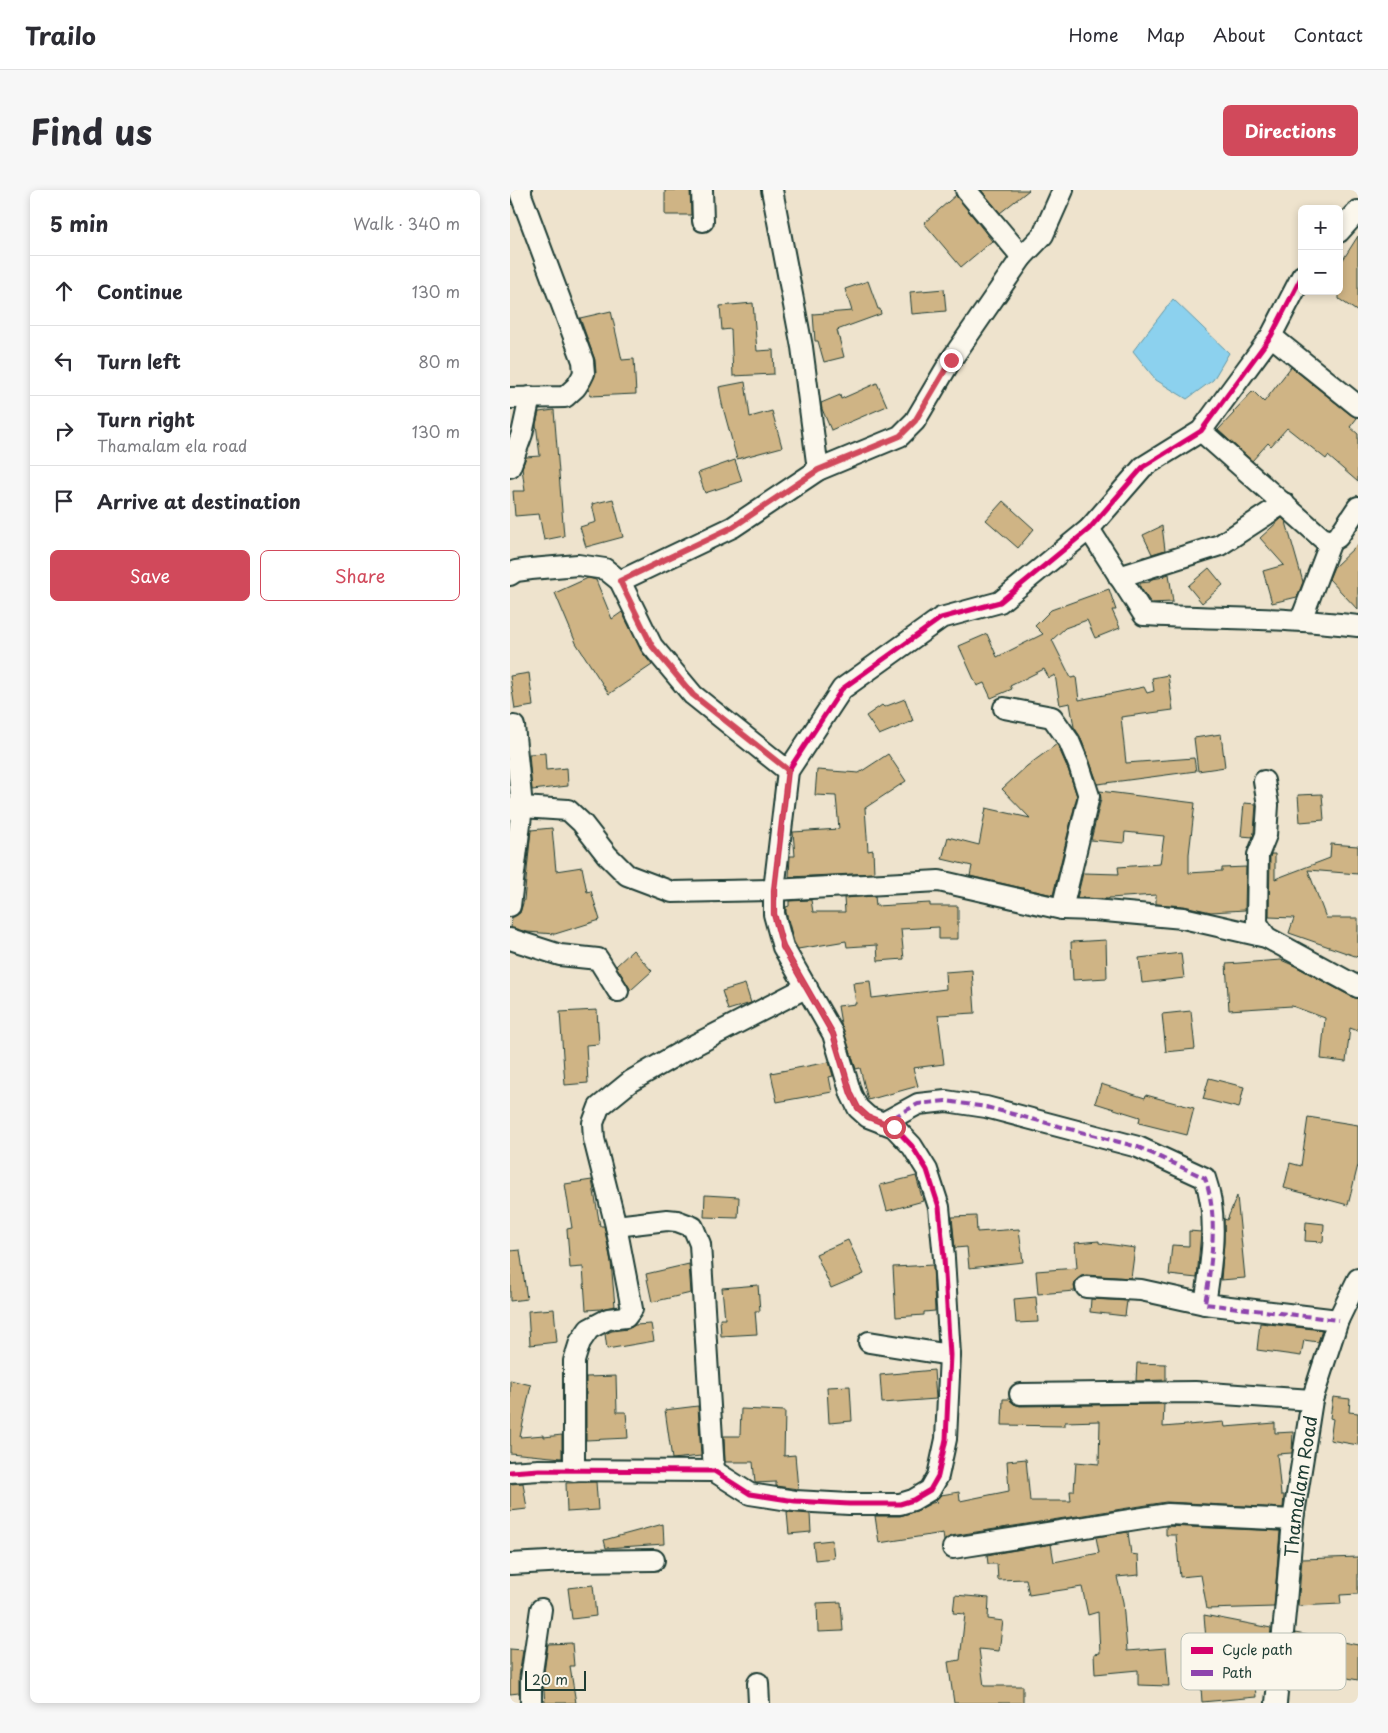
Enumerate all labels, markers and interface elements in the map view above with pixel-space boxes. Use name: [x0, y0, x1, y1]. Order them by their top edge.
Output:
text: Trailo: [25, 17, 96, 53]
text: Home: [1068, 21, 1118, 48]
text: Map: [1146, 21, 1185, 48]
text: About: [1213, 21, 1265, 48]
text: Contact: [1293, 21, 1363, 48]
text: Find us: [30, 104, 152, 157]
button: Directions: [1223, 105, 1358, 156]
map controls: [1298, 205, 1343, 295]
button: +: [1298, 205, 1343, 250]
text: 5 min: [50, 207, 108, 239]
text: Walk · 340 m: [353, 211, 460, 235]
button: −: [1298, 250, 1343, 295]
icon: ahead: [50, 277, 78, 305]
text: Continue: [97, 277, 183, 305]
text: 130 m: [412, 279, 460, 303]
icon: left: [50, 347, 78, 375]
text: Turn left: [97, 347, 181, 375]
text: 80 m: [418, 349, 460, 373]
route end: [940, 349, 963, 372]
text: Turn right: [97, 405, 195, 433]
icon: right: [50, 417, 78, 445]
text: 130 m: [412, 419, 460, 443]
text: Thamalam ela road: [97, 433, 247, 457]
icon: arrive: [50, 487, 78, 515]
text: Arrive at destination: [97, 487, 301, 515]
button: Save: [50, 550, 250, 601]
button: Share: [260, 550, 460, 601]
route start: [883, 1116, 906, 1139]
street label: Thamalam Road: [1276, 1414, 1323, 1558]
legend: [1181, 1633, 1346, 1690]
text: Cycle path: [1222, 1639, 1293, 1660]
text: Path: [1222, 1662, 1252, 1683]
scale bar: [525, 1668, 586, 1691]
text: 20 m: [532, 1669, 568, 1690]

